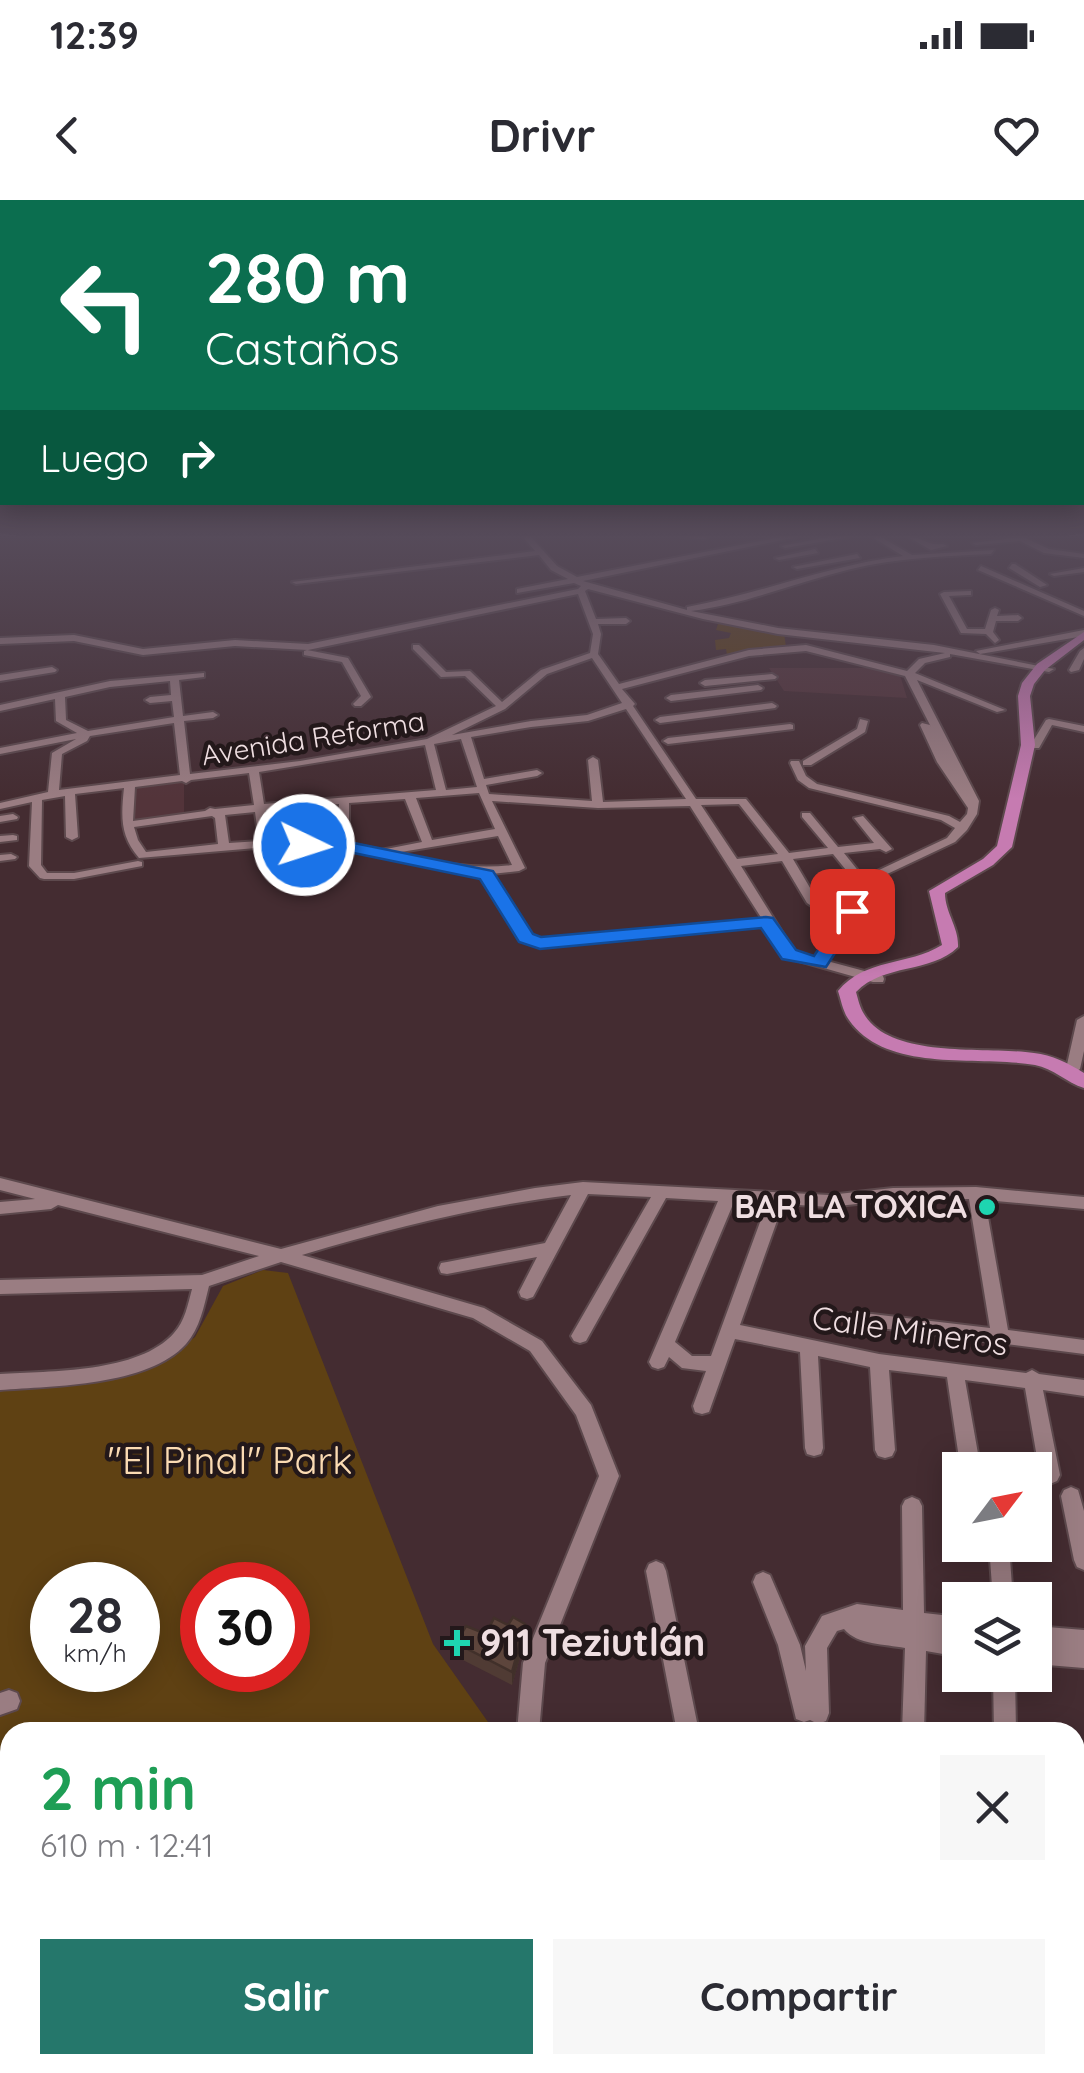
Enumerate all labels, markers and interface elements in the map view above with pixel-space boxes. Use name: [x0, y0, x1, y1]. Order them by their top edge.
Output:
text: 12:39: [50, 11, 139, 59]
text: Drivr: [488, 107, 596, 163]
icon: back: [40, 108, 95, 163]
icon: heart: [989, 108, 1044, 163]
text: 280 m: [205, 233, 410, 321]
icon: left: [40, 240, 170, 370]
text: Castaños: [205, 320, 400, 376]
icon: right: [169, 430, 224, 485]
text: Luego: [40, 434, 149, 482]
street label: Avenida Reforma: [199, 703, 427, 772]
position arrow: [252, 793, 356, 897]
pin: [810, 869, 895, 954]
icon: arrive: [825, 884, 880, 939]
place label: BAR LA TOXICA: [734, 1186, 968, 1226]
marker: BAR LA TOXICA: [976, 1196, 998, 1218]
street label: Calle Mineros: [810, 1296, 1011, 1364]
park label: "El Pinal" Park: [107, 1436, 353, 1484]
north arrow: [942, 1452, 1052, 1562]
map controls: [942, 1452, 1052, 1692]
speed limit sign: 30: [180, 1562, 310, 1692]
button: layers: [942, 1582, 1052, 1692]
text: 28: [67, 1583, 123, 1646]
place label: 911 Teziutlán: [480, 1618, 705, 1666]
marker: 911 Teziutlán: [444, 1630, 470, 1656]
text: km/h: [63, 1637, 127, 1668]
text: 2 min: [40, 1750, 196, 1825]
button: close: [940, 1755, 1045, 1860]
text: 610 m · 12:41: [40, 1825, 214, 1865]
button: Salir: [40, 1939, 533, 2054]
button: Compartir: [553, 1939, 1045, 2054]

